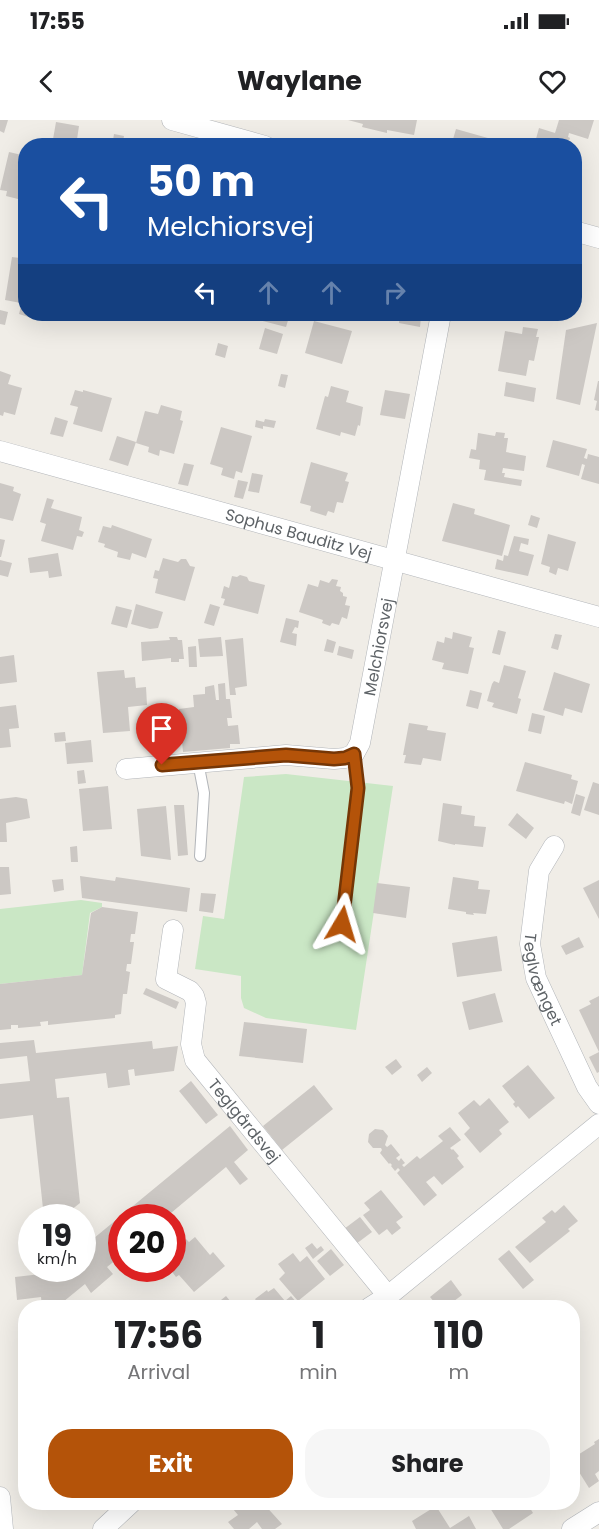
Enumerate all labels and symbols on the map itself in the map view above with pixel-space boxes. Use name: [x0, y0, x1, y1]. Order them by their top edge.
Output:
street label: Sophus Bauditz Vej: [223, 502, 375, 565]
street label: Melchiorsvej: [358, 596, 399, 698]
pin: [136, 703, 187, 765]
position arrow: [310, 892, 374, 956]
street label: Teglvænget: [518, 932, 568, 1029]
street label: Teglgårdsvej: [203, 1073, 286, 1168]
speed limit sign: 20: [108, 1204, 186, 1282]

